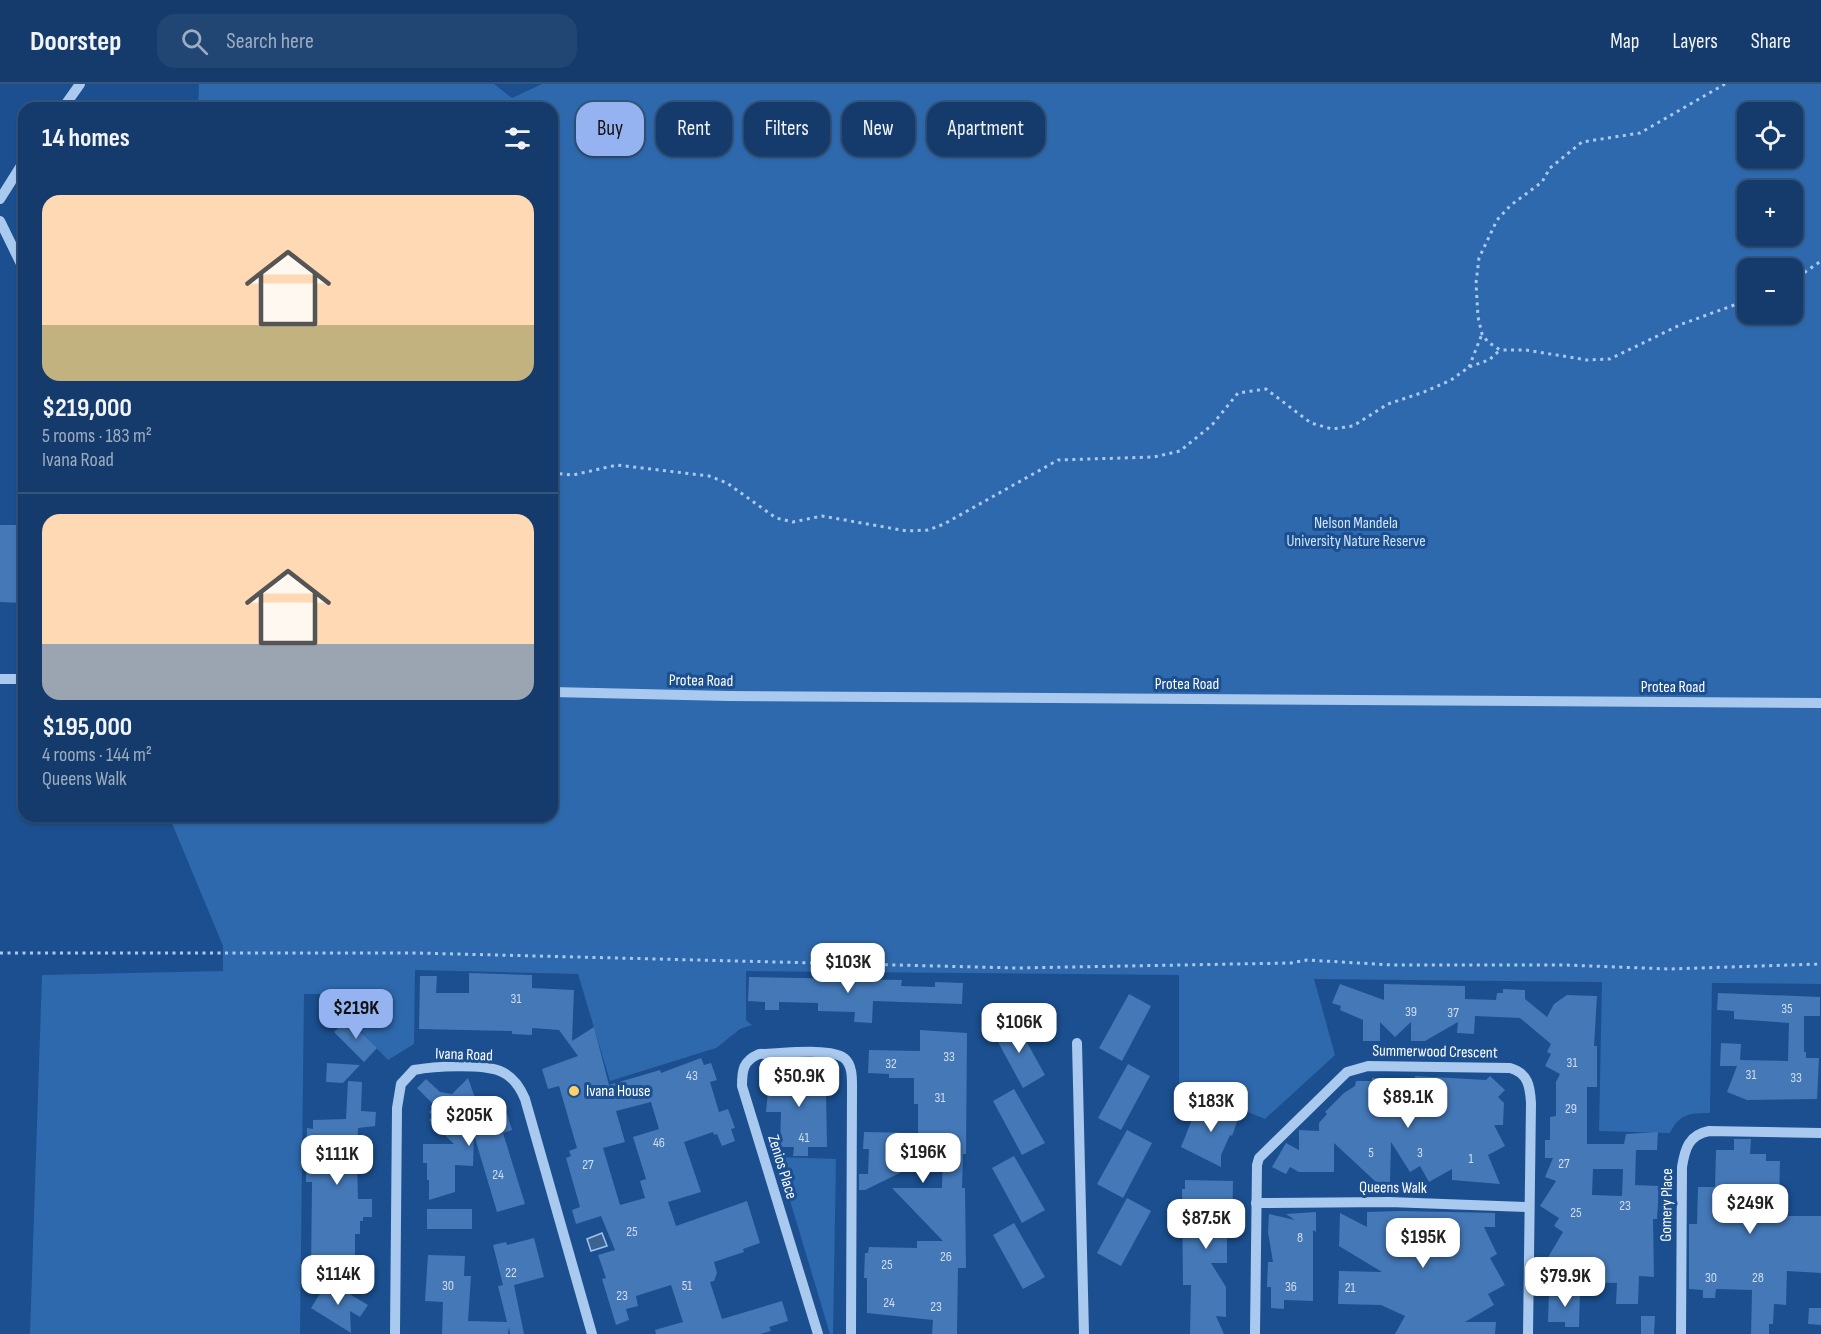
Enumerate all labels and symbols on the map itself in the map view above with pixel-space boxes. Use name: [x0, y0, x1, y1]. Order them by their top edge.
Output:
park label: Nelson Mandela University Nature Reserve: [1286, 514, 1426, 551]
street label: Protea Road: [669, 671, 733, 691]
street label: Protea Road: [1155, 675, 1219, 694]
street label: Protea Road: [1641, 678, 1705, 697]
pin: $103K: [806, 943, 890, 994]
pin: $219K: [314, 989, 398, 1040]
house number: 31: [511, 990, 521, 1007]
house number: 35: [1781, 1000, 1793, 1017]
pin: $106K: [977, 1003, 1061, 1054]
house number: 39: [1405, 1003, 1417, 1020]
house number: 37: [1447, 1004, 1459, 1021]
street label: Summerwood Crescent: [1372, 1041, 1498, 1063]
street label: Ivana Road: [435, 1045, 493, 1065]
house number: 33: [943, 1048, 955, 1065]
house number: 31: [1567, 1054, 1577, 1071]
house number: 32: [885, 1055, 897, 1072]
pin: $50.9K: [750, 1057, 848, 1108]
house number: 31: [1746, 1066, 1756, 1083]
house number: 43: [686, 1067, 698, 1084]
house number: 33: [1790, 1069, 1802, 1086]
pin: $89.1K: [1359, 1078, 1457, 1129]
place label: Ivana House: [586, 1082, 651, 1101]
pin: $183K: [1169, 1082, 1253, 1133]
marker: Ivana House: [567, 1084, 581, 1098]
house number: 31: [935, 1089, 945, 1106]
pin: $205K: [427, 1096, 511, 1147]
house number: 29: [1565, 1100, 1577, 1117]
house number: 41: [799, 1129, 809, 1146]
street label: Zenios Place: [763, 1133, 801, 1201]
pin: $196K: [881, 1133, 965, 1184]
house number: 46: [653, 1134, 665, 1151]
pin: $111K: [295, 1135, 379, 1186]
house number: 5: [1368, 1144, 1374, 1161]
house number: 3: [1417, 1144, 1423, 1161]
house number: 1: [1469, 1150, 1474, 1167]
house number: 27: [1558, 1155, 1570, 1172]
house number: 27: [582, 1156, 594, 1173]
house number: 24: [492, 1166, 504, 1183]
street label: Gomery Place: [1657, 1168, 1677, 1242]
street label: Queens Walk: [1359, 1178, 1427, 1198]
pin: $249K: [1708, 1184, 1792, 1235]
house number: 23: [1619, 1197, 1631, 1214]
pin: $87.5K: [1157, 1199, 1255, 1250]
house number: 25: [1570, 1204, 1582, 1221]
pin: $195K: [1381, 1218, 1465, 1269]
house number: 25: [626, 1223, 638, 1240]
house number: 8: [1297, 1229, 1303, 1246]
house number: 26: [940, 1248, 952, 1265]
pin: $114K: [296, 1255, 380, 1306]
house number: 25: [881, 1256, 893, 1273]
pin: $79.9K: [1516, 1257, 1614, 1308]
house number: 22: [505, 1264, 517, 1281]
house number: 30: [1705, 1269, 1717, 1286]
house number: 28: [1752, 1269, 1764, 1286]
house number: 30: [442, 1277, 454, 1294]
house number: 51: [682, 1277, 692, 1294]
house number: 36: [1285, 1278, 1297, 1295]
house number: 21: [1345, 1279, 1355, 1296]
house number: 23: [616, 1287, 628, 1304]
house number: 24: [883, 1294, 895, 1311]
house number: 23: [930, 1298, 942, 1315]

